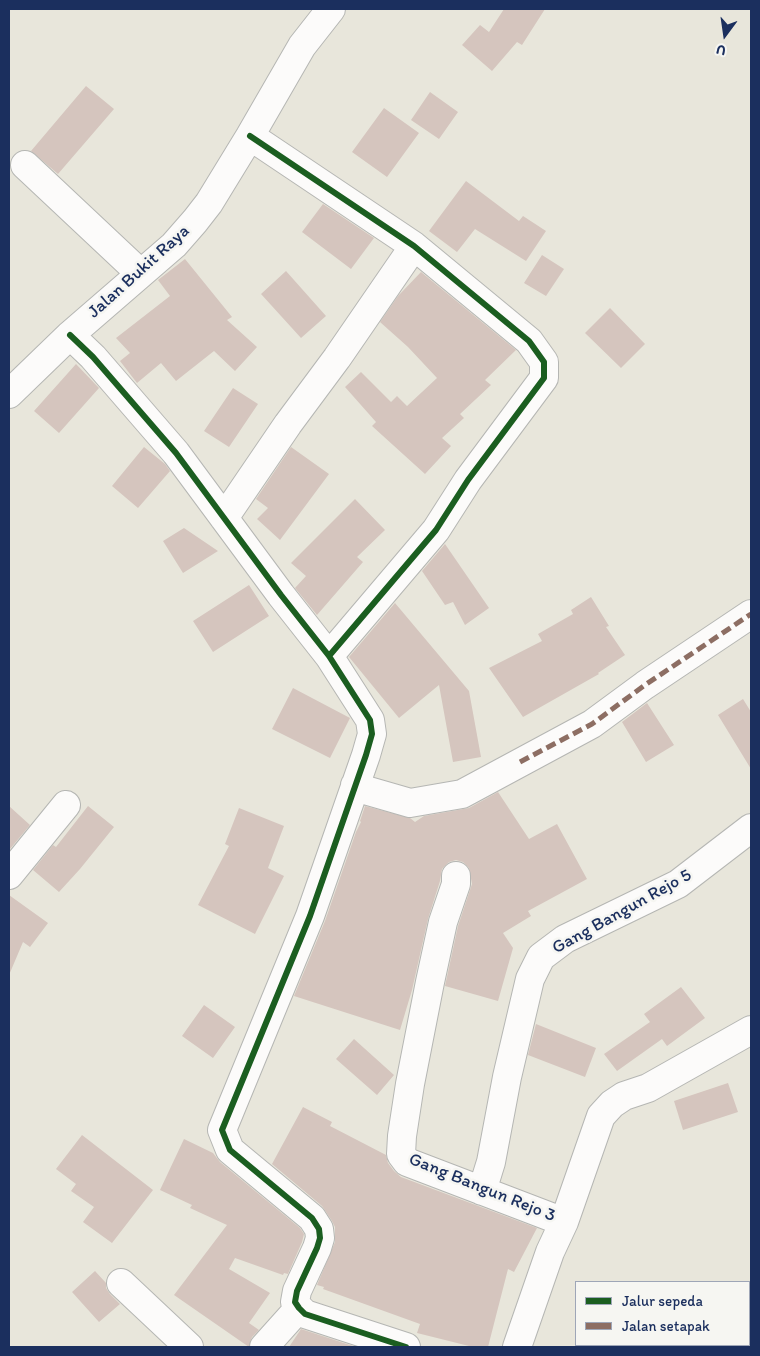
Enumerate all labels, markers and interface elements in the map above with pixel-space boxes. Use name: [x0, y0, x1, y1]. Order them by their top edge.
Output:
north arrow: [700, 10, 750, 60]
text: U: [715, 41, 728, 59]
street label: Jalan Bukit Raya: [84, 221, 194, 323]
street label: Gang Bangun Rejo 5: [549, 865, 695, 959]
street label: Gang Bangun Rejo 3: [405, 1149, 559, 1227]
legend: [575, 1281, 750, 1346]
text: Jalur sepeda: [622, 1292, 703, 1310]
text: Jalan setapak: [622, 1317, 710, 1335]

